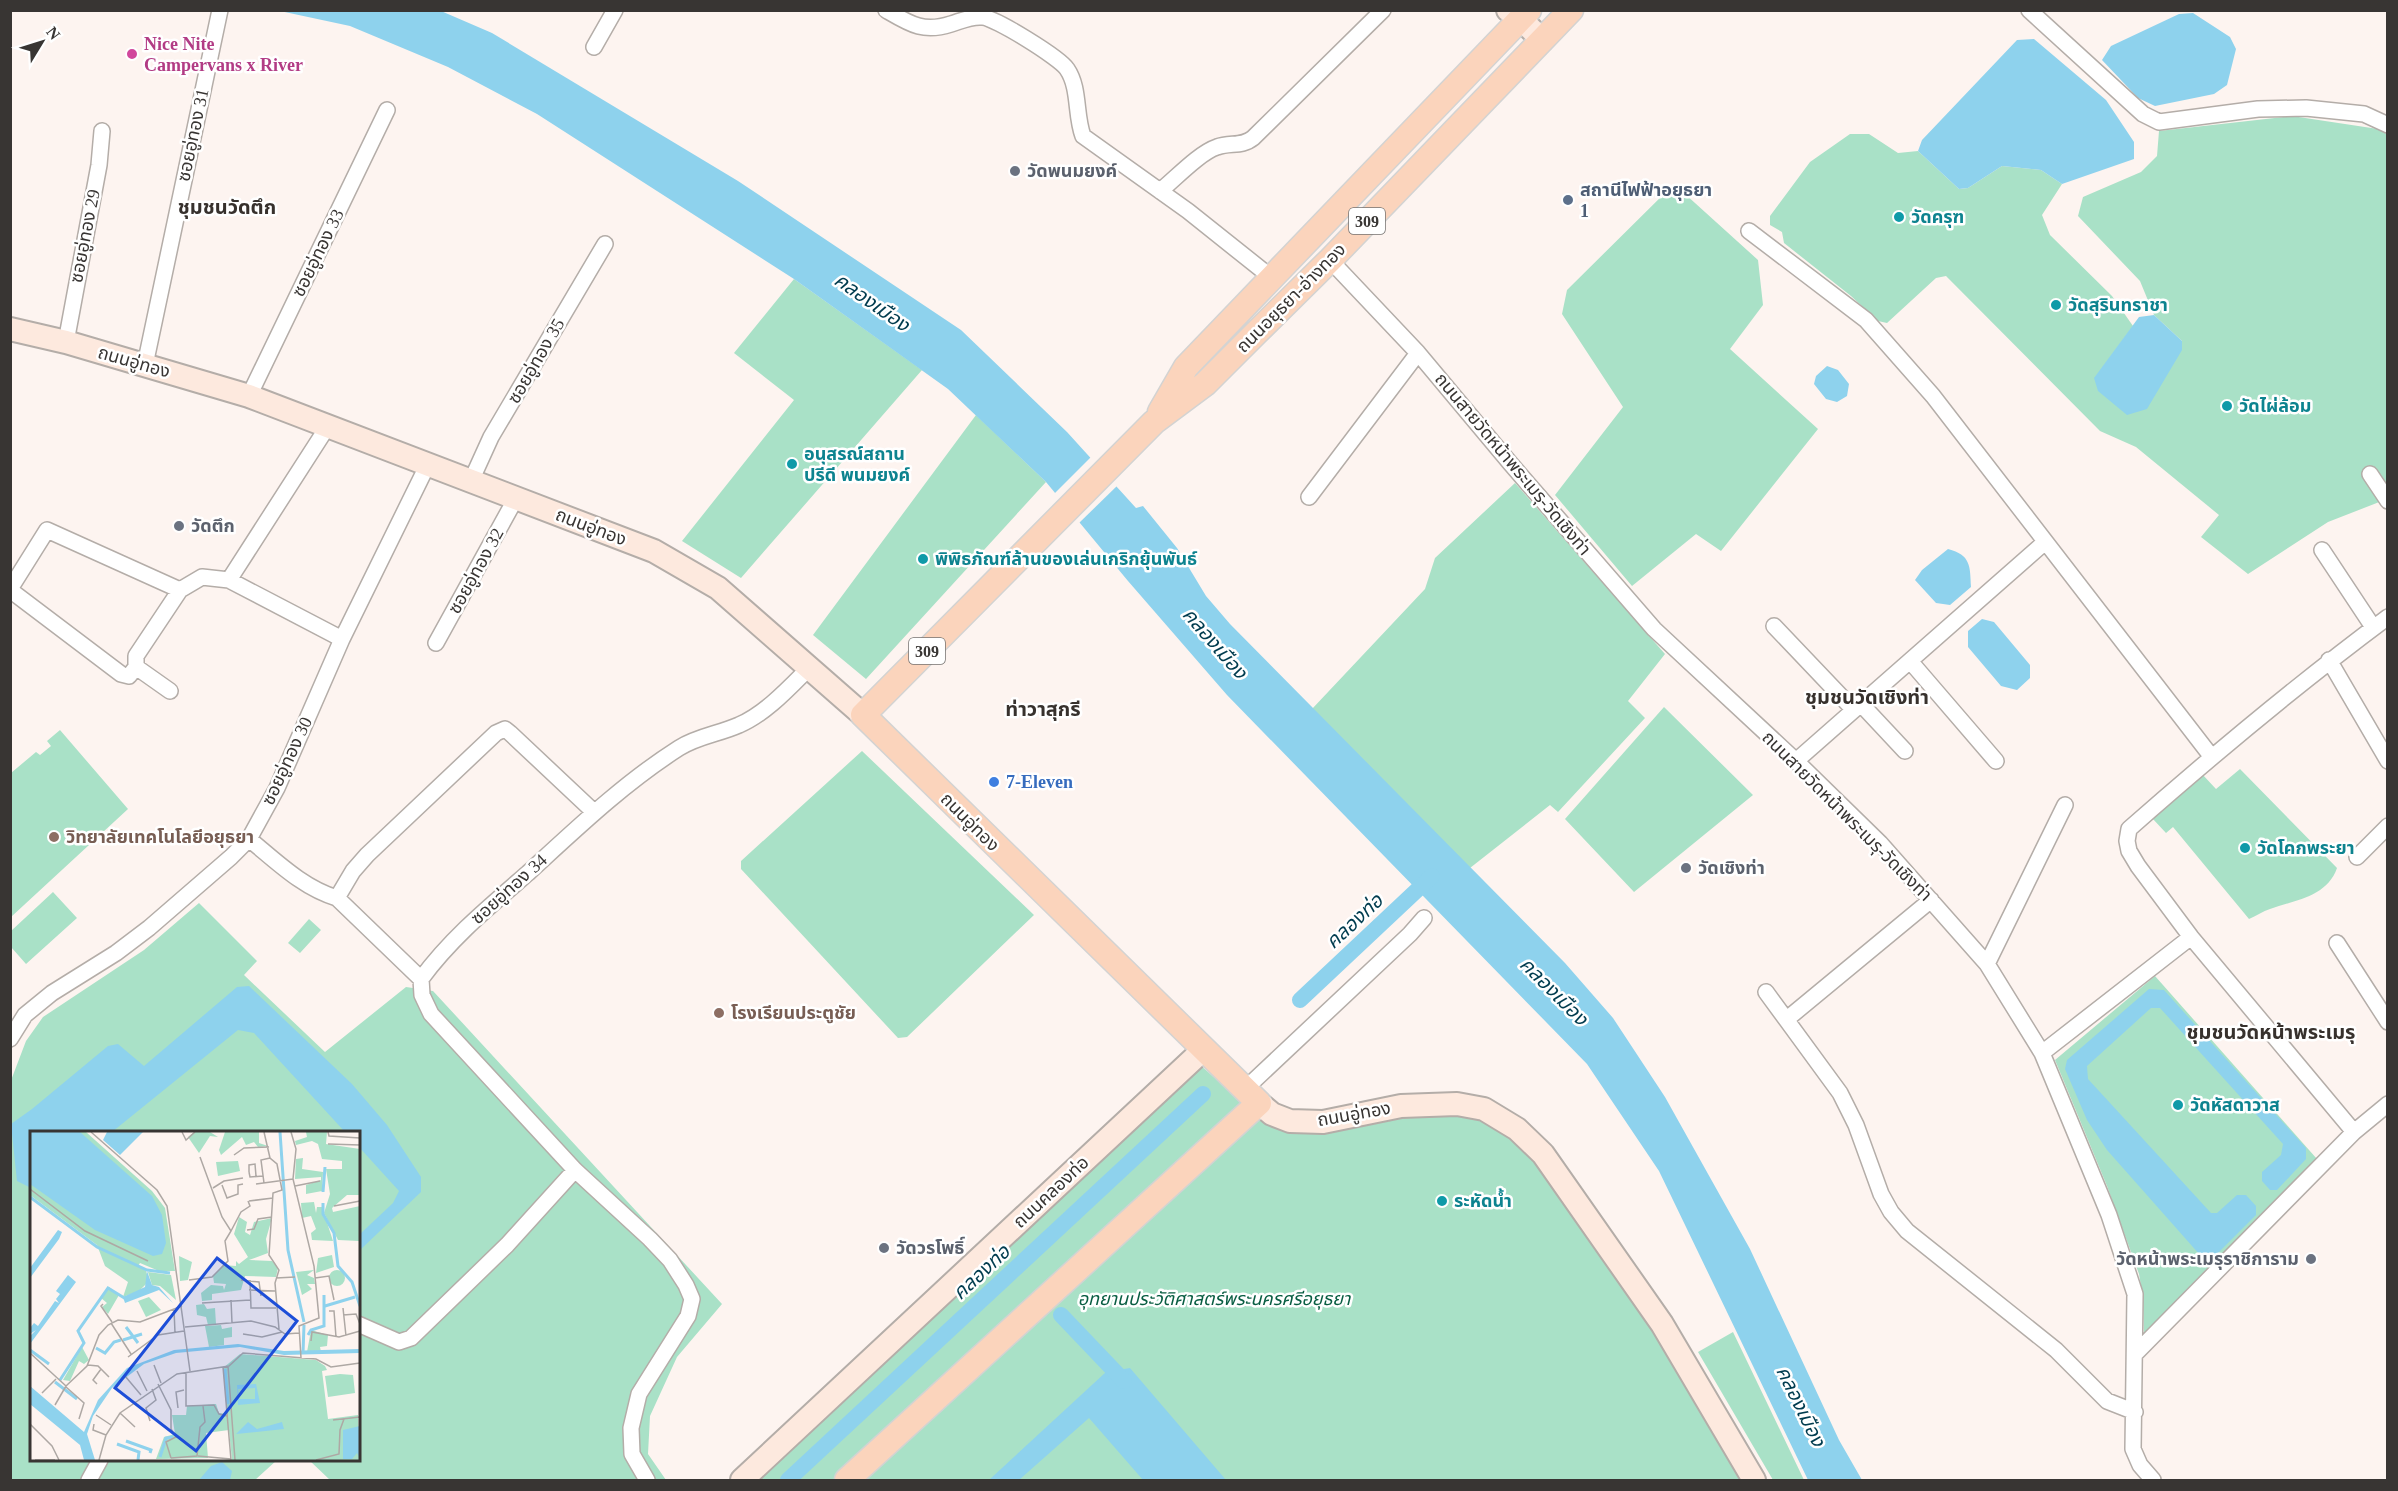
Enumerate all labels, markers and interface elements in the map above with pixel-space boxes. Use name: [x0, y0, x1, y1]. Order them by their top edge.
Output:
north arrow: [12, 12, 72, 72]
text: N: [43, 23, 64, 43]
place label: Nice Nite Campervans x River: [144, 34, 303, 75]
marker: Nice Nite Campervans x River: [125, 47, 139, 61]
street label: ซอยอู่ทอง 31: [173, 87, 215, 184]
place label: วัดพนมยงค์: [1027, 161, 1117, 181]
marker: วัดพนมยงค์: [1008, 164, 1022, 178]
place label: สถานีไฟฟ้าอยุธยา 1: [1580, 180, 1712, 221]
street label: ซอยอู่ทอง 29: [66, 188, 106, 285]
marker: สถานีไฟฟ้าอยุธยา 1: [1561, 193, 1575, 207]
district label: ชุมชนวัดตึก: [178, 196, 276, 219]
street label: ซอยอู่ทอง 33: [288, 206, 350, 301]
place label: วัดครุฑ: [1911, 207, 1964, 228]
road number: 309: [1349, 208, 1385, 234]
marker: วัดครุฑ: [1892, 210, 1906, 224]
street label: ถนนอยุธยา-อ่างทอง: [1232, 239, 1350, 357]
water label: คลองเมือง: [830, 268, 915, 336]
place label: วัดสุรินทราชา: [2068, 295, 2168, 316]
marker: วัดสุรินทราชา: [2049, 298, 2063, 312]
street label: ซอยอู่ทอง 35: [504, 315, 570, 408]
street label: ถนนอู่ทอง: [95, 342, 172, 384]
street label: ถนนสายวัดหน้าพระเมรุ-วัดเชิงท่า: [1430, 369, 1595, 560]
place label: วัดไผ่ล้อม: [2239, 396, 2311, 416]
marker: วัดไผ่ล้อม: [2220, 399, 2234, 413]
place label: อนุสรณ์สถาน ปรีดี พนมยงค์: [804, 444, 910, 485]
marker: อนุสรณ์สถาน ปรีดี พนมยงค์: [785, 457, 799, 471]
street label: ถนนอู่ทอง: [552, 504, 629, 551]
place label: วัดตึก: [191, 516, 235, 536]
marker: วัดตึก: [172, 519, 186, 533]
street label: ซอยอู่ทอง 32: [444, 525, 509, 618]
place label: พิพิธภัณฑ์ล้านของเล่นเกริกยุ้นพันธ์: [935, 549, 1197, 570]
marker: พิพิธภัณฑ์ล้านของเล่นเกริกยุ้นพันธ์: [916, 552, 930, 566]
water label: คลองเมือง: [1178, 603, 1252, 684]
road number: 309: [909, 638, 945, 664]
district label: ชุมชนวัดเชิงท่า: [1805, 686, 1929, 709]
district label: ท่าวาสุกรี: [1005, 698, 1081, 721]
street label: ซอยอู่ทอง 30: [258, 714, 318, 809]
street label: ถนนสายวัดหน้าพระเมรุ-วัดเชิงท่า: [1757, 727, 1936, 906]
place label: 7-Eleven: [1006, 772, 1073, 792]
marker: 7-Eleven: [987, 775, 1001, 789]
street label: ถนนอู่ทอง: [935, 789, 1003, 857]
place label: วิทยาลัยเทคโนโลยีอยุธยา: [66, 827, 254, 848]
marker: วิทยาลัยเทคโนโลยีอยุธยา: [47, 830, 61, 844]
place label: วัดโคกพระยา: [2257, 838, 2355, 858]
marker: วัดโคกพระยา: [2238, 841, 2252, 855]
street label: ซอยอู่ทอง 34: [467, 850, 552, 930]
place label: วัดเชิงท่า: [1698, 858, 1765, 878]
marker: วัดเชิงท่า: [1679, 861, 1693, 875]
water label: คลองท่อ: [1321, 888, 1388, 953]
water label: คลองเมือง: [1516, 953, 1593, 1030]
place label: โรงเรียนประตูชัย: [731, 1003, 856, 1024]
marker: โรงเรียนประตูชัย: [712, 1006, 726, 1020]
district label: ชุมชนวัดหน้าพระเมรุ: [2187, 1021, 2355, 1044]
place label: วัดหัสดาวาส: [2190, 1095, 2280, 1115]
street label: ถนนอู่ทอง: [1316, 1098, 1393, 1132]
marker: วัดหัสดาวาส: [2171, 1098, 2185, 1112]
inset map: [30, 1131, 360, 1461]
street label: ถนนคลองท่อ: [1009, 1152, 1093, 1232]
place label: ระหัดน้ำ: [1454, 1188, 1512, 1211]
marker: ระหัดน้ำ: [1435, 1194, 1449, 1208]
place label: วัดวรโพธิ์: [896, 1236, 966, 1258]
water label: คลองท่อ: [948, 1239, 1015, 1304]
marker: วัดวรโพธิ์: [877, 1241, 891, 1255]
place label: วัดหน้าพระเมรุราชิการาม: [2116, 1249, 2299, 1270]
marker: วัดหน้าพระเมรุราชิการาม: [2304, 1252, 2318, 1266]
park label: อุทยานประวัติศาสตร์พระนครศรีอยุธยา: [1078, 1289, 1351, 1310]
water label: คลองเมือง: [1772, 1362, 1830, 1451]

